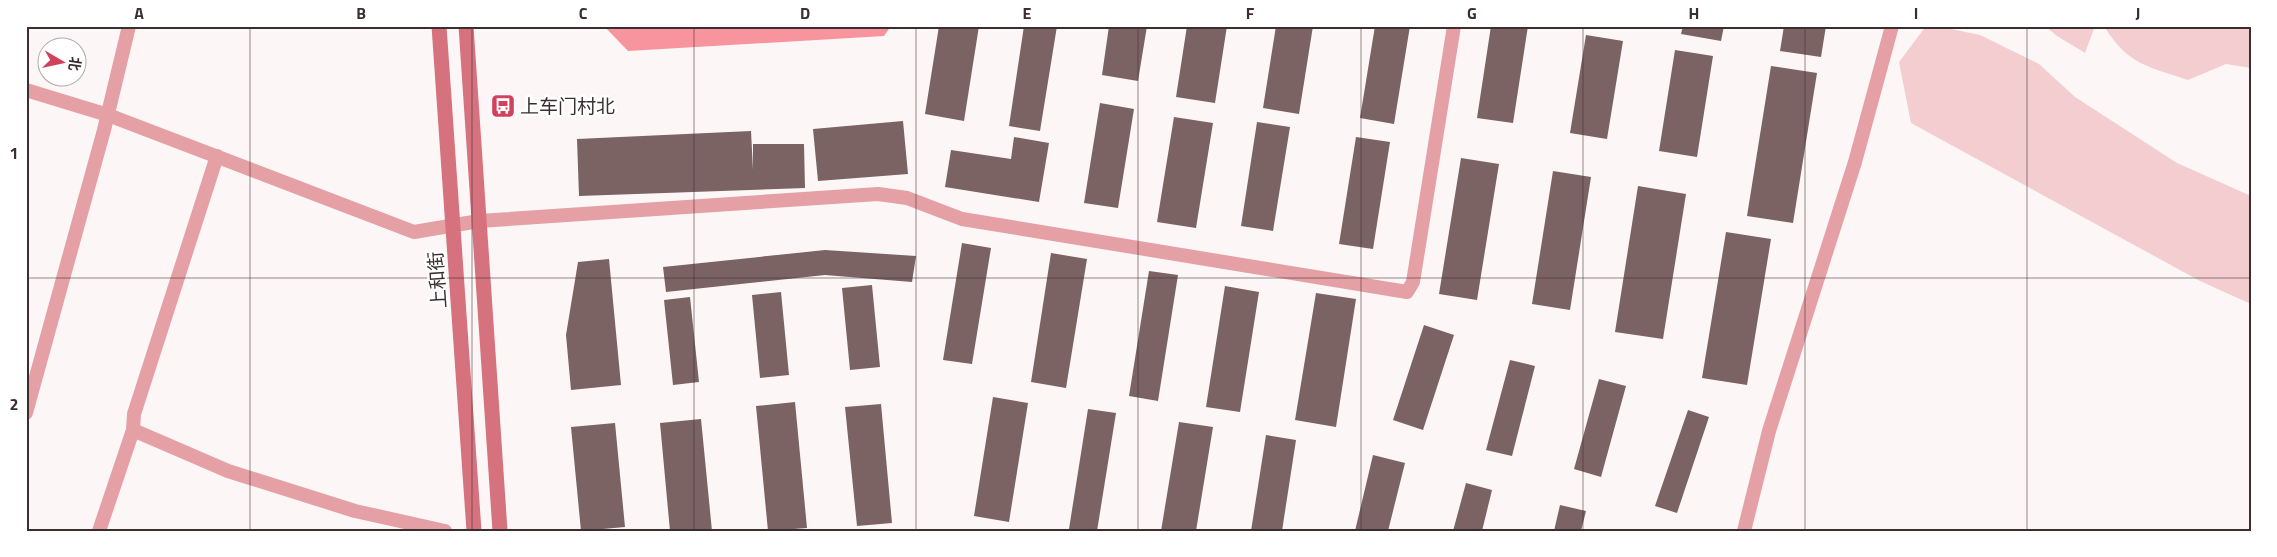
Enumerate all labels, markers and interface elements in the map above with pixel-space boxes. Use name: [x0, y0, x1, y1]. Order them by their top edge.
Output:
text: A: [134, 1, 144, 25]
text: B: [356, 1, 366, 25]
text: C: [579, 1, 588, 25]
text: D: [800, 1, 810, 25]
text: E: [1023, 1, 1032, 25]
text: F: [1246, 1, 1255, 25]
text: G: [1467, 1, 1477, 25]
text: H: [1689, 1, 1699, 25]
text: I: [1914, 1, 1918, 25]
text: J: [2136, 1, 2140, 25]
north arrow: [38, 38, 88, 88]
text: 北: [64, 56, 87, 73]
place label: 上车门村北: [520, 91, 615, 120]
bus stop icon: 上车门村北: [490, 93, 516, 119]
text: 1: [10, 141, 18, 165]
street label: 上和街: [420, 251, 453, 309]
text: 2: [10, 392, 18, 416]

